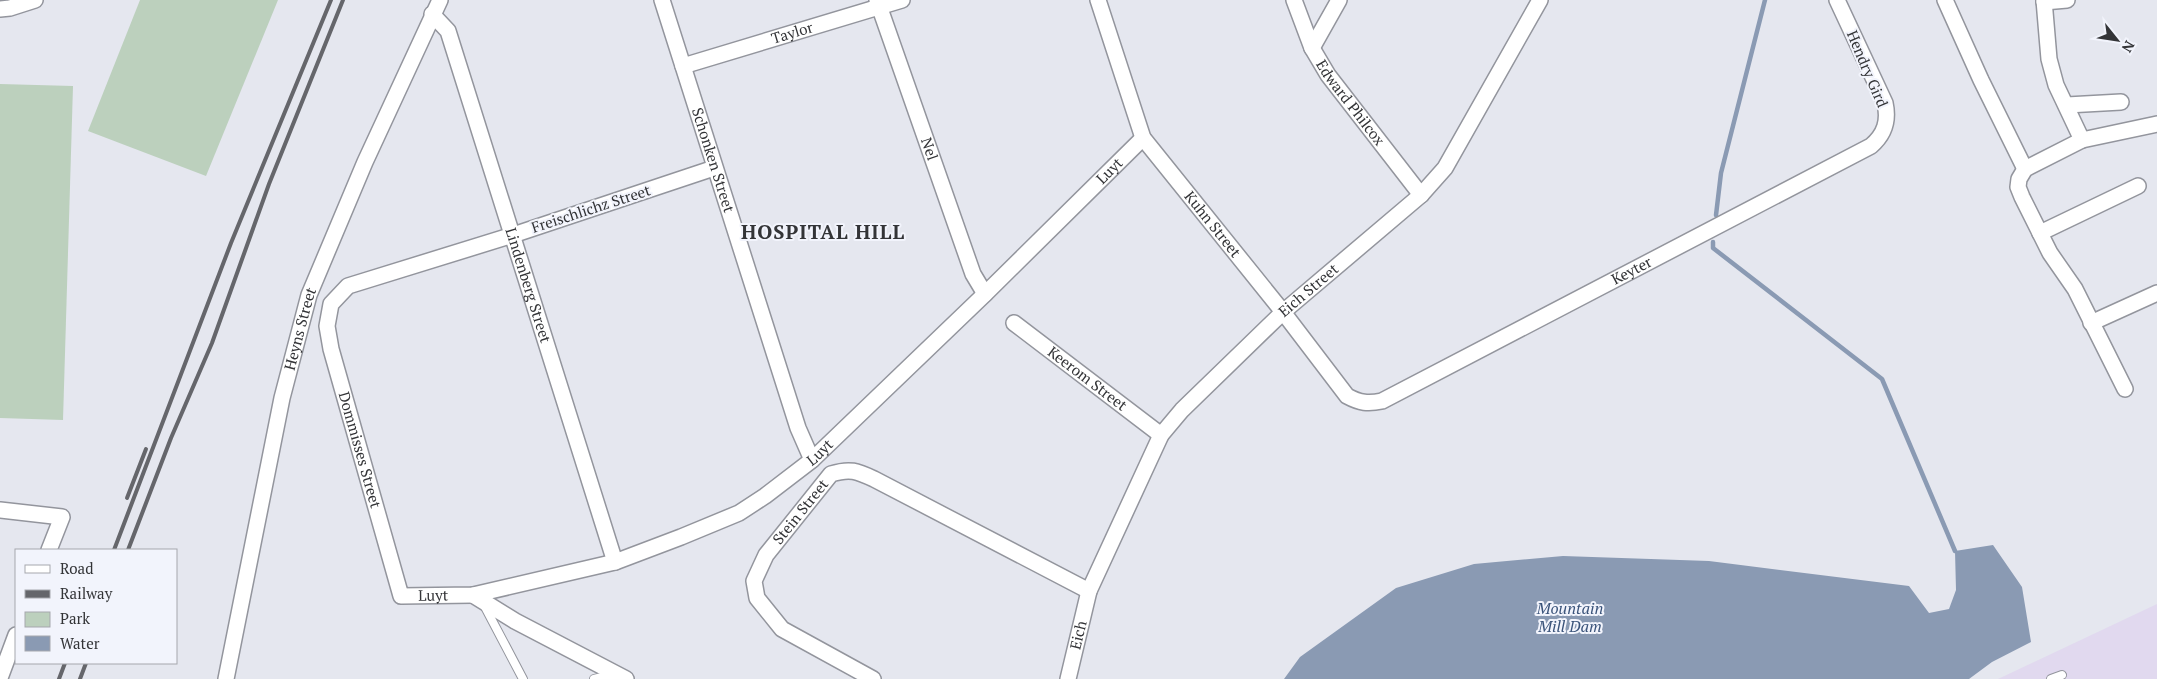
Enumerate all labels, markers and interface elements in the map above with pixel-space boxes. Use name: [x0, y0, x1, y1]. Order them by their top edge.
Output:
north arrow: [2092, 15, 2142, 65]
street label: Taylor: [769, 16, 815, 48]
street label: Hendry Gird: [1843, 27, 1893, 110]
text: N: [2118, 37, 2140, 56]
street label: Edward Philcox: [1312, 56, 1390, 149]
street label: Schonken Street: [688, 105, 740, 215]
street label: Nel: [917, 135, 943, 163]
street label: Luyt: [1091, 152, 1127, 188]
street label: Freischlichz Street: [529, 179, 653, 237]
street label: Kuhn Street: [1180, 186, 1246, 261]
district label: HOSPITAL HILL: [741, 218, 905, 245]
street label: Lindenberg Street: [501, 225, 557, 346]
street label: Keyter: [1608, 251, 1655, 289]
street label: Eich Street: [1274, 258, 1342, 321]
street label: Heyns Street: [279, 283, 320, 372]
street label: Keerom Street: [1044, 341, 1132, 415]
street label: Dommisses Street: [335, 389, 387, 511]
street label: Luyt: [802, 434, 837, 470]
street label: Stein Street: [768, 474, 832, 548]
legend: [15, 549, 178, 664]
text: Road: [60, 558, 93, 578]
text: Railway: [60, 583, 113, 603]
street label: Luyt: [418, 584, 449, 605]
water label: Mountain Mill Dam: [1536, 597, 1603, 637]
text: Park: [60, 608, 90, 628]
street label: Eich: [1064, 618, 1091, 651]
text: Water: [60, 633, 100, 653]

